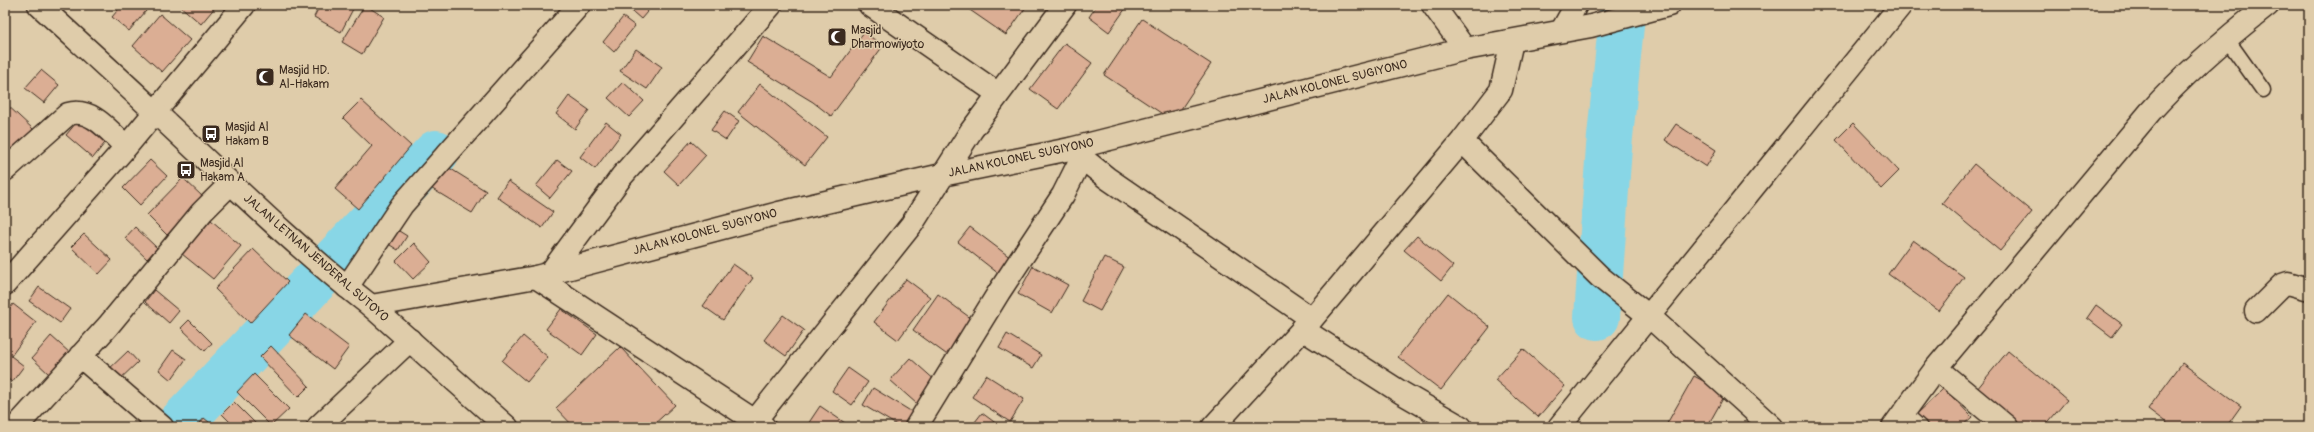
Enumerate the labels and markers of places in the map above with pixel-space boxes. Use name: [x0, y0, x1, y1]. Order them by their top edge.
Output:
place label: Masjid Dharmowiyoto: [851, 23, 925, 52]
mosque icon: Masjid Dharmowiyoto: [826, 26, 848, 48]
place label: Masjid HD. Al-Hakam: [279, 63, 330, 92]
mosque icon: Masjid HD. Al-Hakam: [254, 66, 276, 88]
place label: Masjid Al Hakam B: [225, 120, 269, 149]
bus stop icon: Masjid Al Hakam B: [200, 123, 222, 145]
place label: Masjid Al Hakam A: [200, 156, 245, 185]
bus stop icon: Masjid Al Hakam A: [175, 159, 197, 181]

